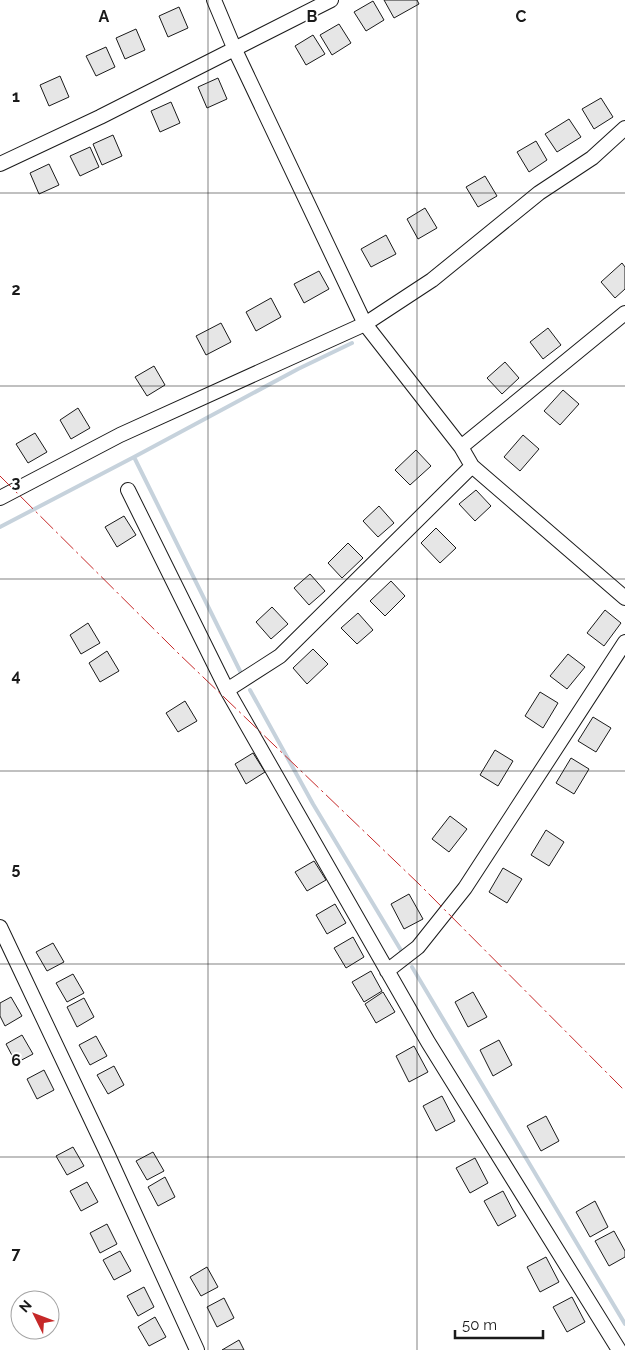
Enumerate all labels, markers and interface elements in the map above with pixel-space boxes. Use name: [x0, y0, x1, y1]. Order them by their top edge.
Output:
text: A: [99, 7, 110, 26]
text: B: [307, 7, 318, 26]
text: C: [516, 7, 527, 26]
text: 1: [12, 87, 20, 106]
text: 2: [11, 280, 21, 299]
text: 3: [12, 473, 21, 492]
text: 4: [11, 666, 21, 685]
text: 5: [12, 859, 21, 878]
text: 6: [11, 1051, 21, 1070]
text: 7: [12, 1244, 21, 1263]
north arrow: [10, 1290, 60, 1340]
text: N: [16, 1297, 35, 1316]
scale bar: [455, 1308, 542, 1340]
text: 50 m: [462, 1316, 497, 1334]

